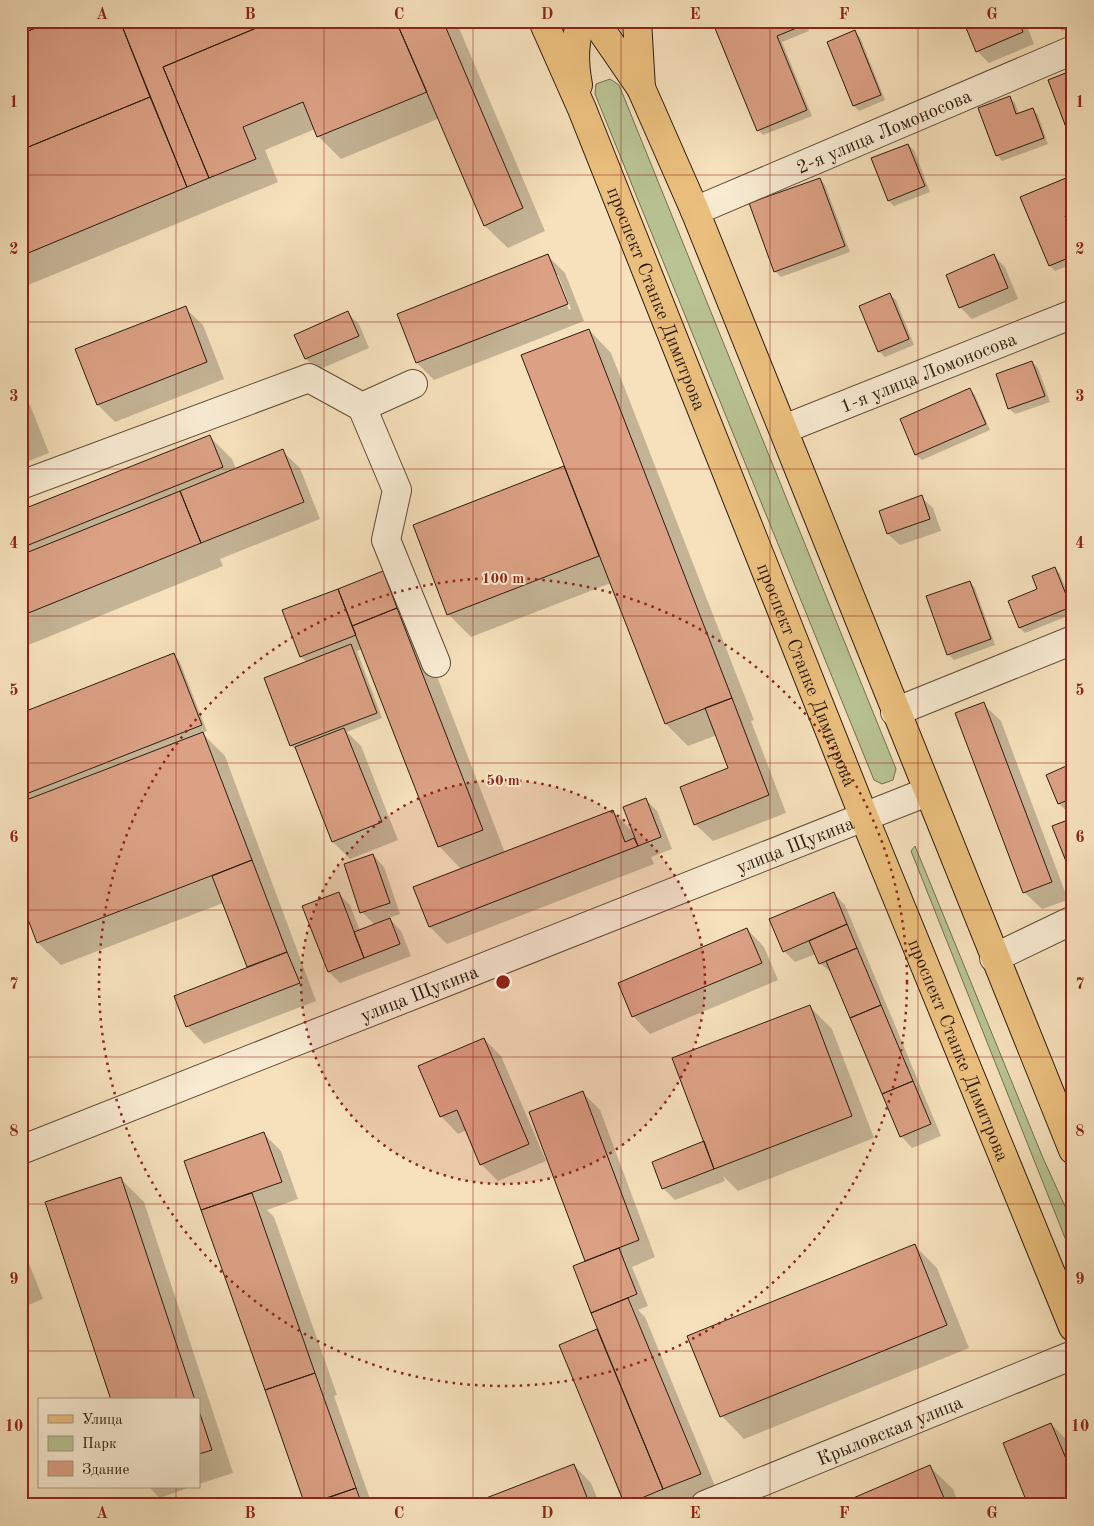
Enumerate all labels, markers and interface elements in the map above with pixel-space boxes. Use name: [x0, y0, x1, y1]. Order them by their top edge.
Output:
text: A: [96, 7, 108, 23]
text: B: [244, 7, 256, 23]
text: C: [394, 7, 404, 23]
text: D: [541, 7, 553, 23]
text: E: [689, 7, 701, 23]
text: F: [839, 7, 850, 23]
text: G: [986, 7, 998, 23]
street label: 2-я улица Ломоносова: [794, 87, 975, 179]
text: 1: [9, 95, 19, 111]
text: 1: [1075, 95, 1085, 111]
street label: проспект Станке Димитрова: [602, 185, 708, 414]
text: 2: [9, 242, 19, 258]
text: 2: [1075, 242, 1085, 258]
street label: 1-я улица Ломоносова: [838, 330, 1020, 418]
text: 3: [9, 389, 19, 405]
text: 3: [1075, 389, 1085, 405]
text: 4: [9, 536, 19, 552]
text: 4: [1075, 536, 1085, 552]
street label: проспект Станке Димитрова: [752, 561, 858, 790]
text: 100 m: [482, 572, 524, 587]
text: 5: [9, 683, 19, 699]
text: 5: [1075, 683, 1085, 699]
text: 50 m: [486, 774, 520, 789]
street label: улица Щукина: [734, 815, 858, 878]
text: 6: [9, 830, 19, 846]
text: 6: [1075, 830, 1085, 846]
street label: проспект Станке Димитрова: [903, 937, 1011, 1165]
street label: улица Щукина: [358, 963, 482, 1027]
centre of rings: [494, 973, 512, 991]
text: 7: [9, 977, 19, 993]
text: 7: [1075, 977, 1085, 993]
text: 8: [9, 1124, 19, 1140]
text: 8: [1075, 1124, 1085, 1140]
text: 9: [9, 1272, 19, 1288]
text: 9: [1075, 1272, 1085, 1288]
street label: Крыловская улица: [815, 1394, 966, 1470]
legend: [38, 1398, 200, 1488]
text: Улица: [82, 1413, 123, 1428]
text: 10: [5, 1419, 23, 1435]
text: 10: [1071, 1419, 1089, 1435]
text: Парк: [82, 1437, 117, 1452]
text: Здание: [82, 1463, 129, 1478]
text: A: [96, 1506, 108, 1522]
text: B: [244, 1506, 256, 1522]
text: C: [394, 1506, 404, 1522]
text: D: [541, 1506, 553, 1522]
text: E: [689, 1506, 701, 1522]
text: F: [839, 1506, 850, 1522]
text: G: [986, 1506, 998, 1522]

